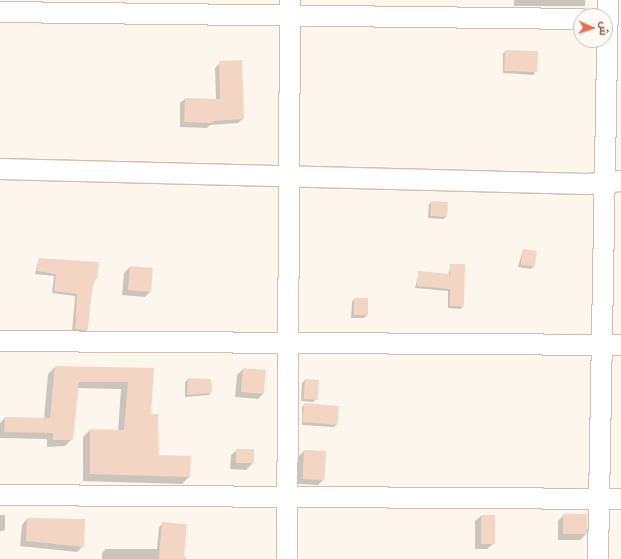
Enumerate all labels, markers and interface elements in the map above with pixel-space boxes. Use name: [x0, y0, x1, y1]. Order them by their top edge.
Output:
north arrow: [573, 8, 613, 48]
text: ش: [597, 21, 611, 36]

